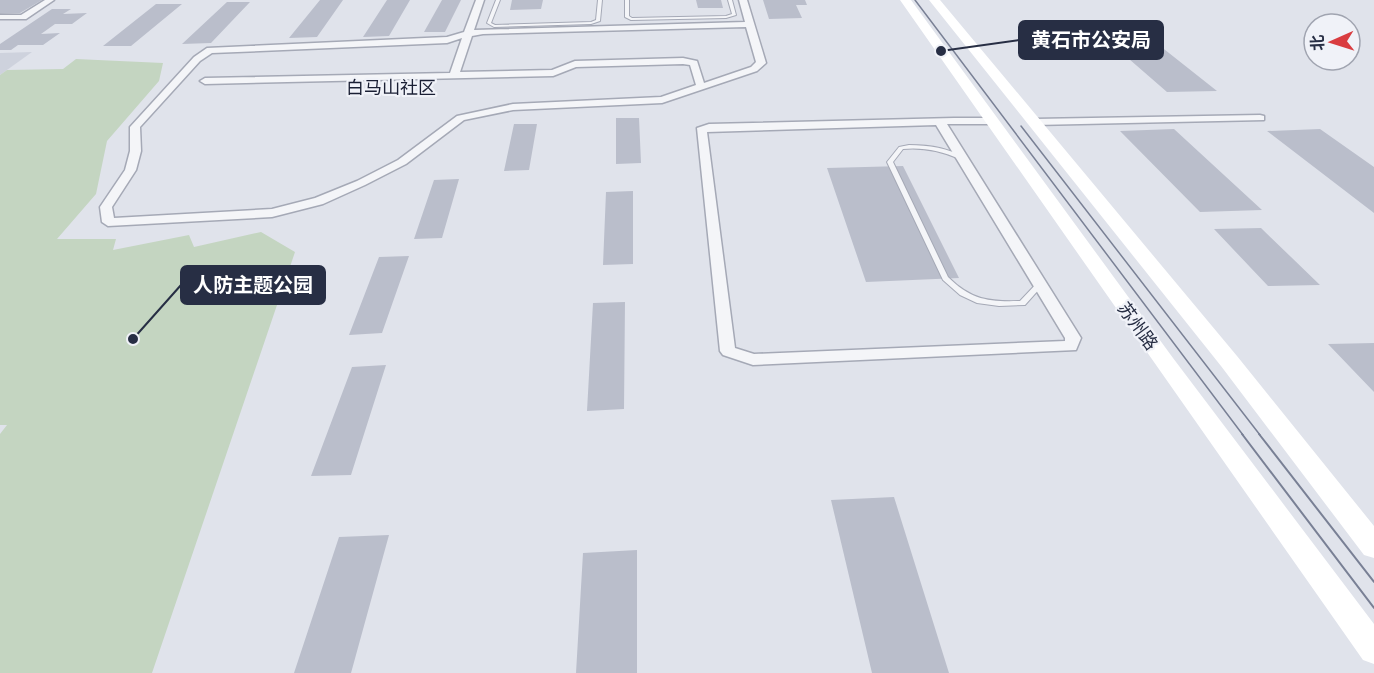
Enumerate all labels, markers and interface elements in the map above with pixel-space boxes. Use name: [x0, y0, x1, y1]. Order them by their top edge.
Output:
north arrow: [1302, 12, 1362, 72]
callout: 黄石市公安局: [1019, 21, 1163, 59]
text: 黄石市公安局: [1031, 24, 1151, 55]
text: 北: [1305, 34, 1329, 51]
district label: 白马山社区: [346, 74, 436, 101]
callout: 人防主题公园: [181, 266, 325, 304]
text: 人防主题公园: [193, 269, 313, 300]
street label: 苏州路: [1111, 296, 1165, 356]

